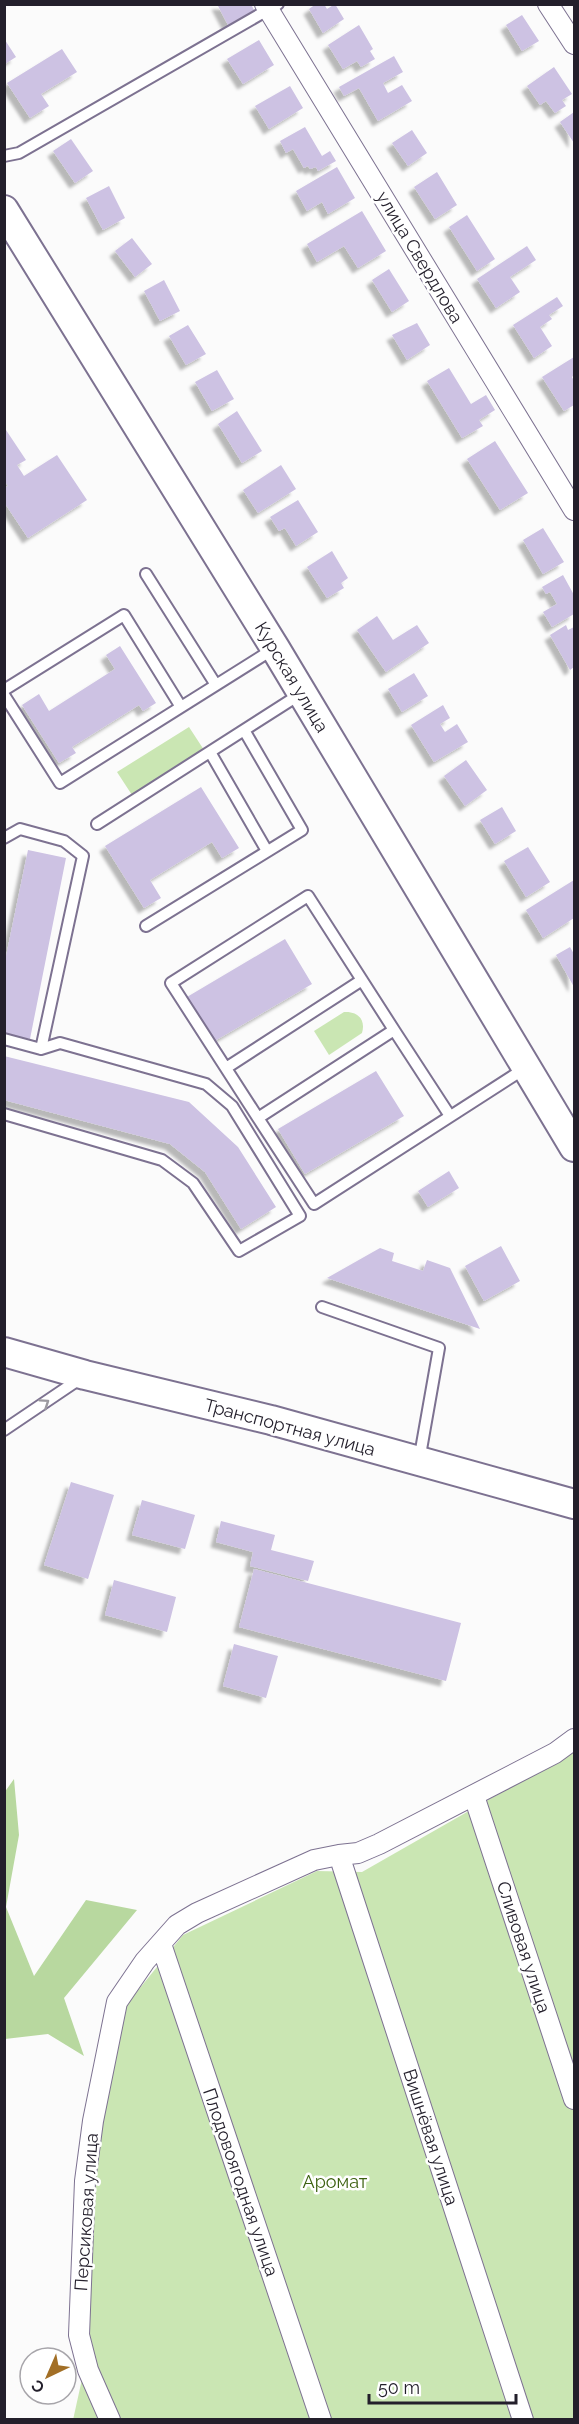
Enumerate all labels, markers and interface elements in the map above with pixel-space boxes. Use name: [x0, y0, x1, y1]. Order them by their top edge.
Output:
street label: улица Свердлова: [372, 187, 468, 327]
street label: Курская улица: [251, 618, 333, 736]
street label: Транспортная улица: [202, 1394, 378, 1460]
one-way arrow: [39, 1398, 49, 1410]
street label: Сливовая улица: [493, 1878, 555, 2016]
street label: Вишнёвая улица: [399, 2066, 463, 2208]
street label: Плодовоягодная улица: [199, 2085, 283, 2279]
street label: Персиковая улица: [70, 2132, 102, 2292]
park label: Аромат: [303, 2171, 368, 2192]
north arrow: [18, 2346, 78, 2406]
scale bar: [369, 2367, 516, 2405]
text: С: [27, 2376, 48, 2397]
text: 50 m: [378, 2377, 420, 2398]

